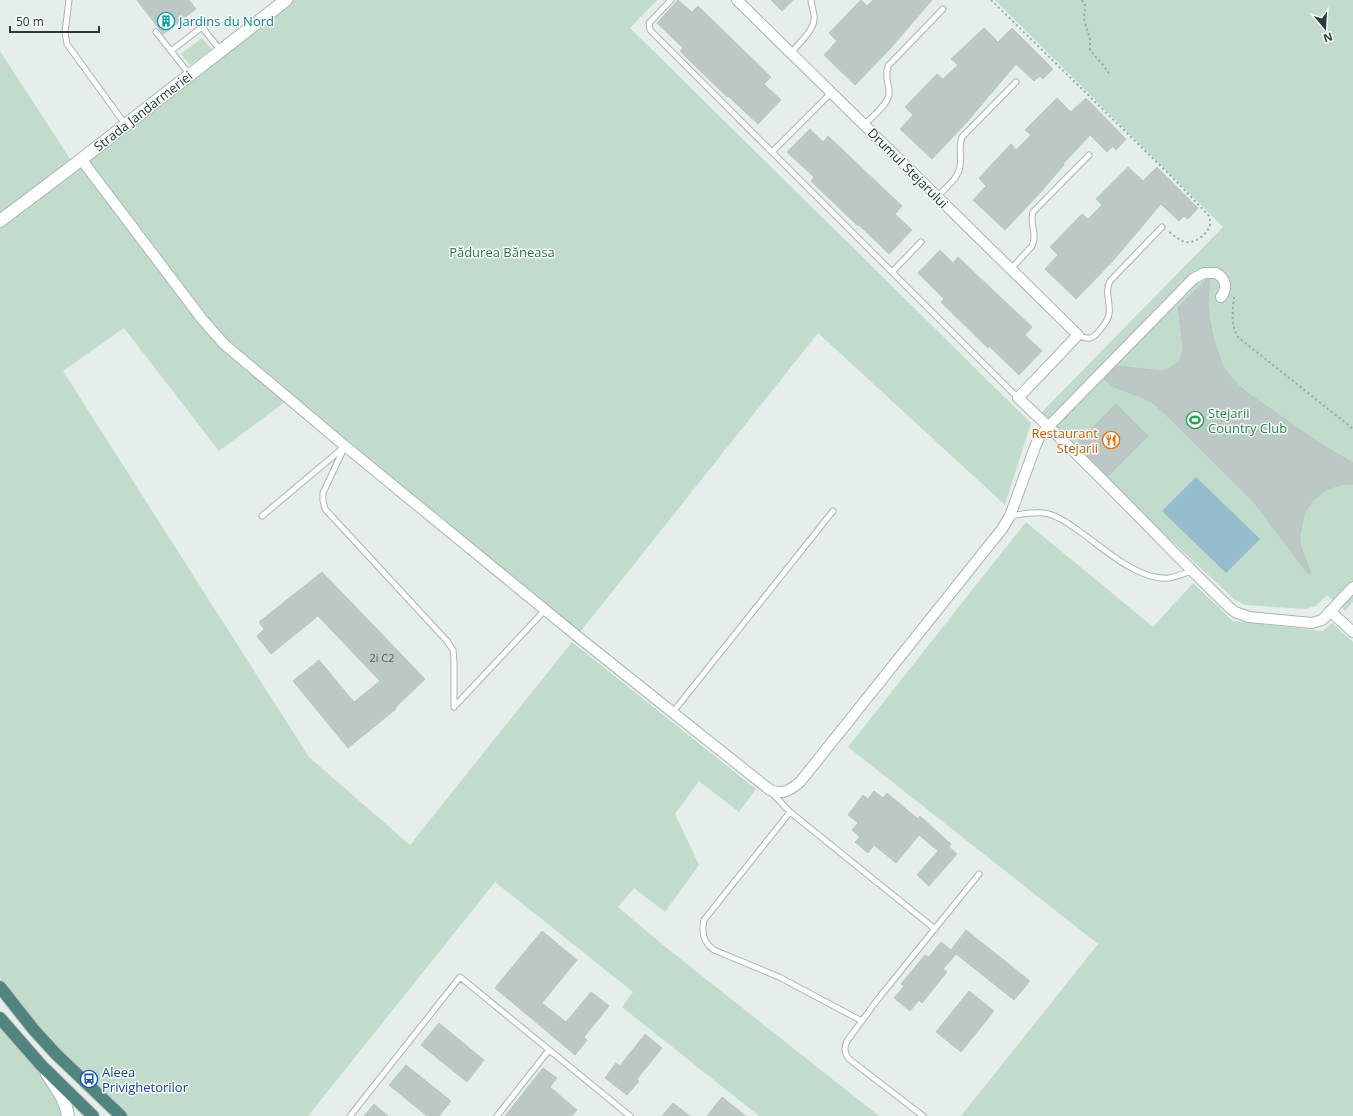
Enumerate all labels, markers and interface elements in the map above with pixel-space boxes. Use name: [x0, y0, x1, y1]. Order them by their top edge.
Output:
scale bar: [10, 8, 99, 34]
north arrow: [1305, 8, 1345, 48]
building icon: Jardins du Nord: [156, 11, 176, 31]
place label: Jardins du Nord: [177, 12, 274, 30]
text: 50 m: [16, 13, 44, 30]
text: N: [1322, 29, 1335, 47]
street label: Strada Jandarmeriei: [90, 67, 196, 155]
street label: Drumul Stejarului: [864, 124, 952, 212]
park label: Pădurea Băneasa: [449, 243, 555, 261]
place label: Stejarii Country Club: [1208, 404, 1287, 437]
sports icon: Stejarii Country Club: [1185, 410, 1205, 430]
place label: Restaurant Stejarii: [1032, 424, 1098, 457]
restaurant icon: Restaurant Stejarii: [1101, 430, 1121, 450]
house number: 2i C2: [369, 650, 395, 665]
place label: Aleea Privighetorilor: [102, 1063, 189, 1096]
bus stop icon: Aleea Privighetorilor: [79, 1069, 99, 1089]

